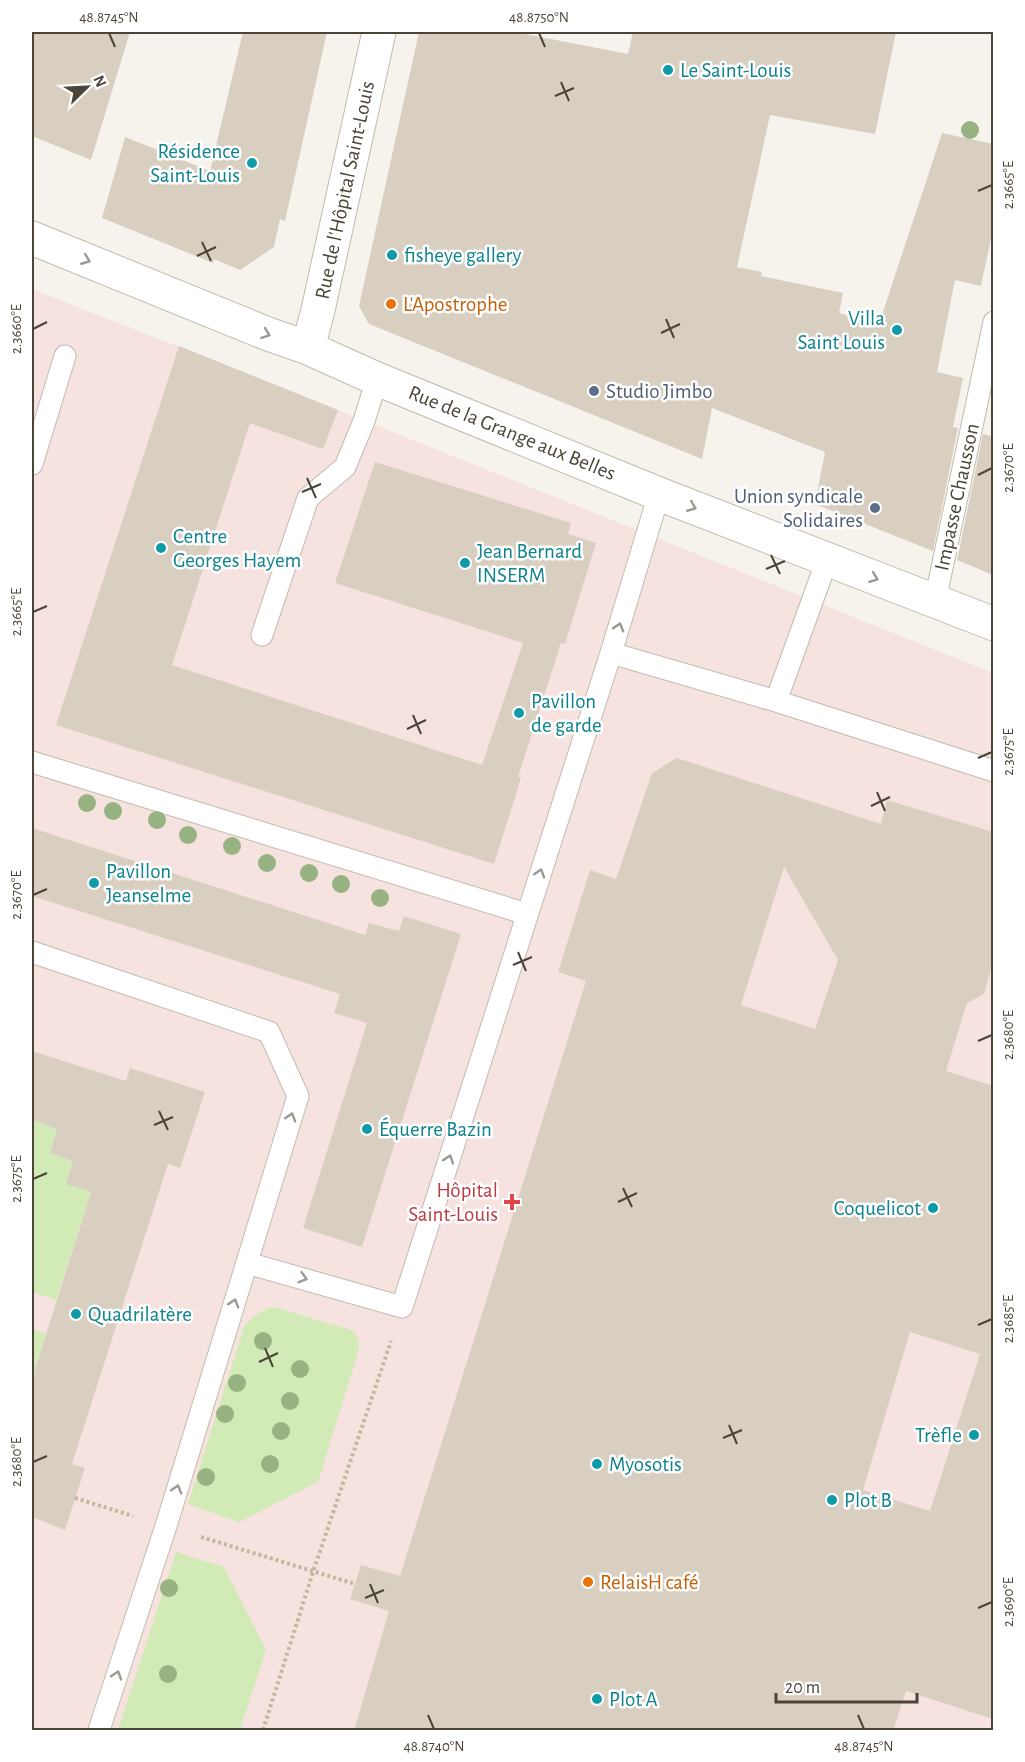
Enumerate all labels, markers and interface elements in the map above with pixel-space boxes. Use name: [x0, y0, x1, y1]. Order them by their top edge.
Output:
text: 48.8745°N: [79, 10, 139, 25]
text: 48.8750°N: [509, 10, 569, 25]
north arrow: [57, 57, 117, 117]
place label: Le Saint-Louis: [680, 60, 791, 81]
marker: Le Saint-Louis: [661, 63, 675, 77]
text: N: [90, 73, 109, 90]
street label: Rue de l'Hôpital Saint-Louis: [312, 79, 378, 301]
place label: Résidence Saint-Louis: [150, 141, 240, 186]
marker: Résidence Saint-Louis: [245, 156, 259, 170]
text: 2.3665°E: [1001, 161, 1016, 209]
place label: fisheye gallery: [404, 245, 522, 266]
marker: fisheye gallery: [385, 248, 399, 262]
one-way arrow: [79, 253, 90, 265]
place label: L'Apostrophe: [403, 294, 508, 315]
marker: L'Apostrophe: [384, 297, 398, 311]
text: 2.3660°E: [9, 304, 24, 354]
place label: Villa Saint Louis: [797, 308, 885, 353]
marker: Villa Saint Louis: [890, 323, 904, 337]
one-way arrow: [261, 326, 271, 339]
place label: Studio Jimbo: [606, 381, 713, 402]
street label: Rue de la Grange aux Belles: [405, 382, 619, 484]
marker: Studio Jimbo: [587, 384, 601, 398]
street label: Impasse Chausson: [931, 421, 983, 573]
text: 2.3670°E: [1001, 443, 1016, 493]
place label: Union syndicale Solidaires: [734, 486, 863, 531]
one-way arrow: [686, 499, 697, 512]
marker: Union syndicale Solidaires: [868, 501, 882, 515]
place label: Centre Georges Hayem: [173, 526, 301, 571]
marker: Centre Georges Hayem: [154, 541, 168, 555]
place label: Jean Bernard INSERM: [477, 541, 582, 586]
marker: Jean Bernard INSERM: [458, 556, 472, 570]
one-way arrow: [867, 571, 878, 583]
text: 2.3665°E: [9, 588, 24, 636]
one-way arrow: [612, 622, 624, 633]
place label: Pavillon de garde: [531, 691, 602, 736]
marker: Pavillon de garde: [512, 706, 526, 720]
text: 2.3675°E: [1001, 728, 1016, 776]
place label: Pavillon Jeanselme: [106, 861, 191, 906]
one-way arrow: [533, 868, 545, 879]
text: 2.3670°E: [9, 870, 24, 920]
marker: Pavillon Jeanselme: [87, 876, 101, 890]
text: 2.3680°E: [1001, 1010, 1016, 1060]
one-way arrow: [284, 1112, 296, 1123]
place label: Équerre Bazin: [379, 1117, 492, 1140]
marker: Équerre Bazin: [360, 1122, 374, 1136]
one-way arrow: [442, 1154, 455, 1165]
text: 2.3675°E: [9, 1155, 24, 1203]
place label: Hôpital Saint-Louis: [408, 1180, 498, 1225]
marker: Hôpital Saint-Louis: [503, 1193, 521, 1211]
place label: Coquelicot: [834, 1198, 921, 1219]
marker: Coquelicot: [926, 1201, 940, 1215]
one-way arrow: [297, 1271, 308, 1283]
text: 2.3685°E: [1001, 1295, 1016, 1343]
one-way arrow: [227, 1298, 239, 1309]
place label: Quadrilatère: [88, 1304, 192, 1325]
marker: Quadrilatère: [69, 1307, 83, 1321]
place label: Trèfle: [915, 1425, 962, 1446]
marker: Trèfle: [967, 1428, 981, 1442]
text: 2.3680°E: [9, 1437, 24, 1487]
place label: Myosotis: [609, 1454, 682, 1475]
marker: Myosotis: [590, 1457, 604, 1471]
one-way arrow: [170, 1485, 182, 1495]
place label: Plot B: [844, 1490, 892, 1511]
marker: Plot B: [825, 1493, 839, 1507]
place label: RelaisH café: [600, 1572, 699, 1593]
marker: RelaisH café: [581, 1575, 595, 1589]
text: 2.3690°E: [1001, 1577, 1016, 1627]
scale bar: [776, 1666, 917, 1704]
one-way arrow: [110, 1670, 122, 1681]
text: 20 m: [785, 1679, 820, 1697]
place label: Plot A: [609, 1689, 658, 1710]
marker: Plot A: [590, 1692, 604, 1706]
text: 48.8740°N: [404, 1739, 464, 1754]
text: 48.8745°N: [834, 1739, 894, 1754]

